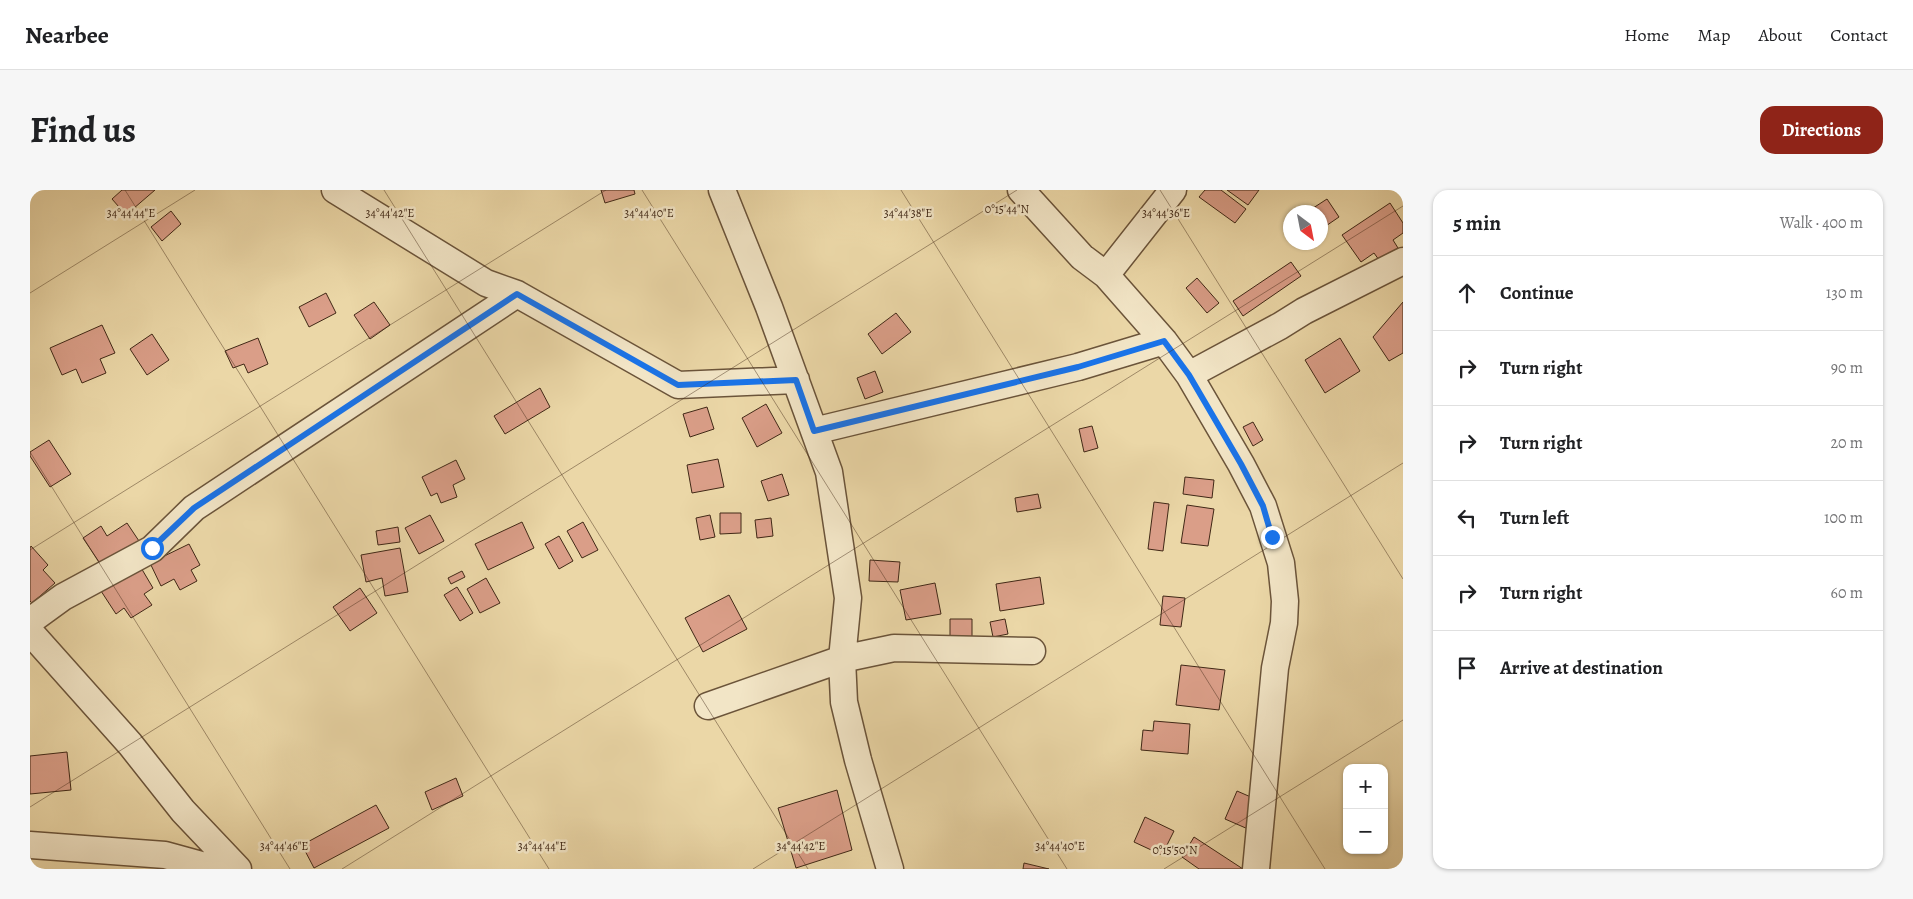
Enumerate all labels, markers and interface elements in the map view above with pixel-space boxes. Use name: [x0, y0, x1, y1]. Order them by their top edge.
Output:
text: Nearbee: [25, 19, 109, 51]
text: Home: [1624, 23, 1669, 47]
text: Map: [1697, 23, 1730, 47]
text: About: [1758, 23, 1802, 47]
text: Contact: [1830, 23, 1888, 47]
text: Find us: [30, 106, 136, 154]
button: Directions: [1760, 106, 1883, 154]
text: 0°15'44"N: [985, 201, 1030, 217]
text: 34°44'44"E: [107, 205, 155, 221]
text: 34°44'42"E: [366, 205, 414, 221]
text: 34°44'40"E: [624, 205, 674, 221]
text: 34°44'38"E: [884, 205, 932, 221]
text: 34°44'36"E: [1142, 205, 1190, 221]
north arrow: [1283, 205, 1328, 250]
text: 5 min: [1453, 209, 1501, 237]
text: Walk · 400 m: [1780, 212, 1863, 234]
icon: ahead: [1453, 279, 1481, 307]
text: Continue: [1500, 280, 1574, 306]
text: 130 m: [1826, 282, 1863, 304]
icon: right: [1453, 354, 1481, 382]
text: Turn right: [1500, 355, 1582, 381]
text: 90 m: [1831, 357, 1863, 379]
icon: right: [1453, 429, 1481, 457]
text: Turn right: [1500, 430, 1582, 456]
text: 20 m: [1830, 432, 1863, 454]
icon: left: [1453, 504, 1481, 532]
text: Turn left: [1500, 505, 1569, 531]
text: 100 m: [1824, 507, 1863, 529]
route end: [1261, 526, 1284, 549]
route start: [141, 537, 164, 560]
icon: right: [1453, 579, 1481, 607]
text: Turn right: [1500, 580, 1582, 606]
text: 60 m: [1831, 582, 1863, 604]
icon: arrive: [1453, 654, 1481, 682]
text: Arrive at destination: [1500, 655, 1663, 681]
map controls: [1343, 764, 1388, 854]
button: +: [1343, 764, 1388, 809]
button: −: [1343, 809, 1388, 854]
text: 34°44'46"E: [260, 838, 308, 854]
text: 34°44'44"E: [518, 838, 566, 854]
text: 34°44'42"E: [777, 838, 825, 854]
text: 34°44'40"E: [1035, 838, 1085, 854]
text: 0°15'50"N: [1152, 842, 1198, 858]

